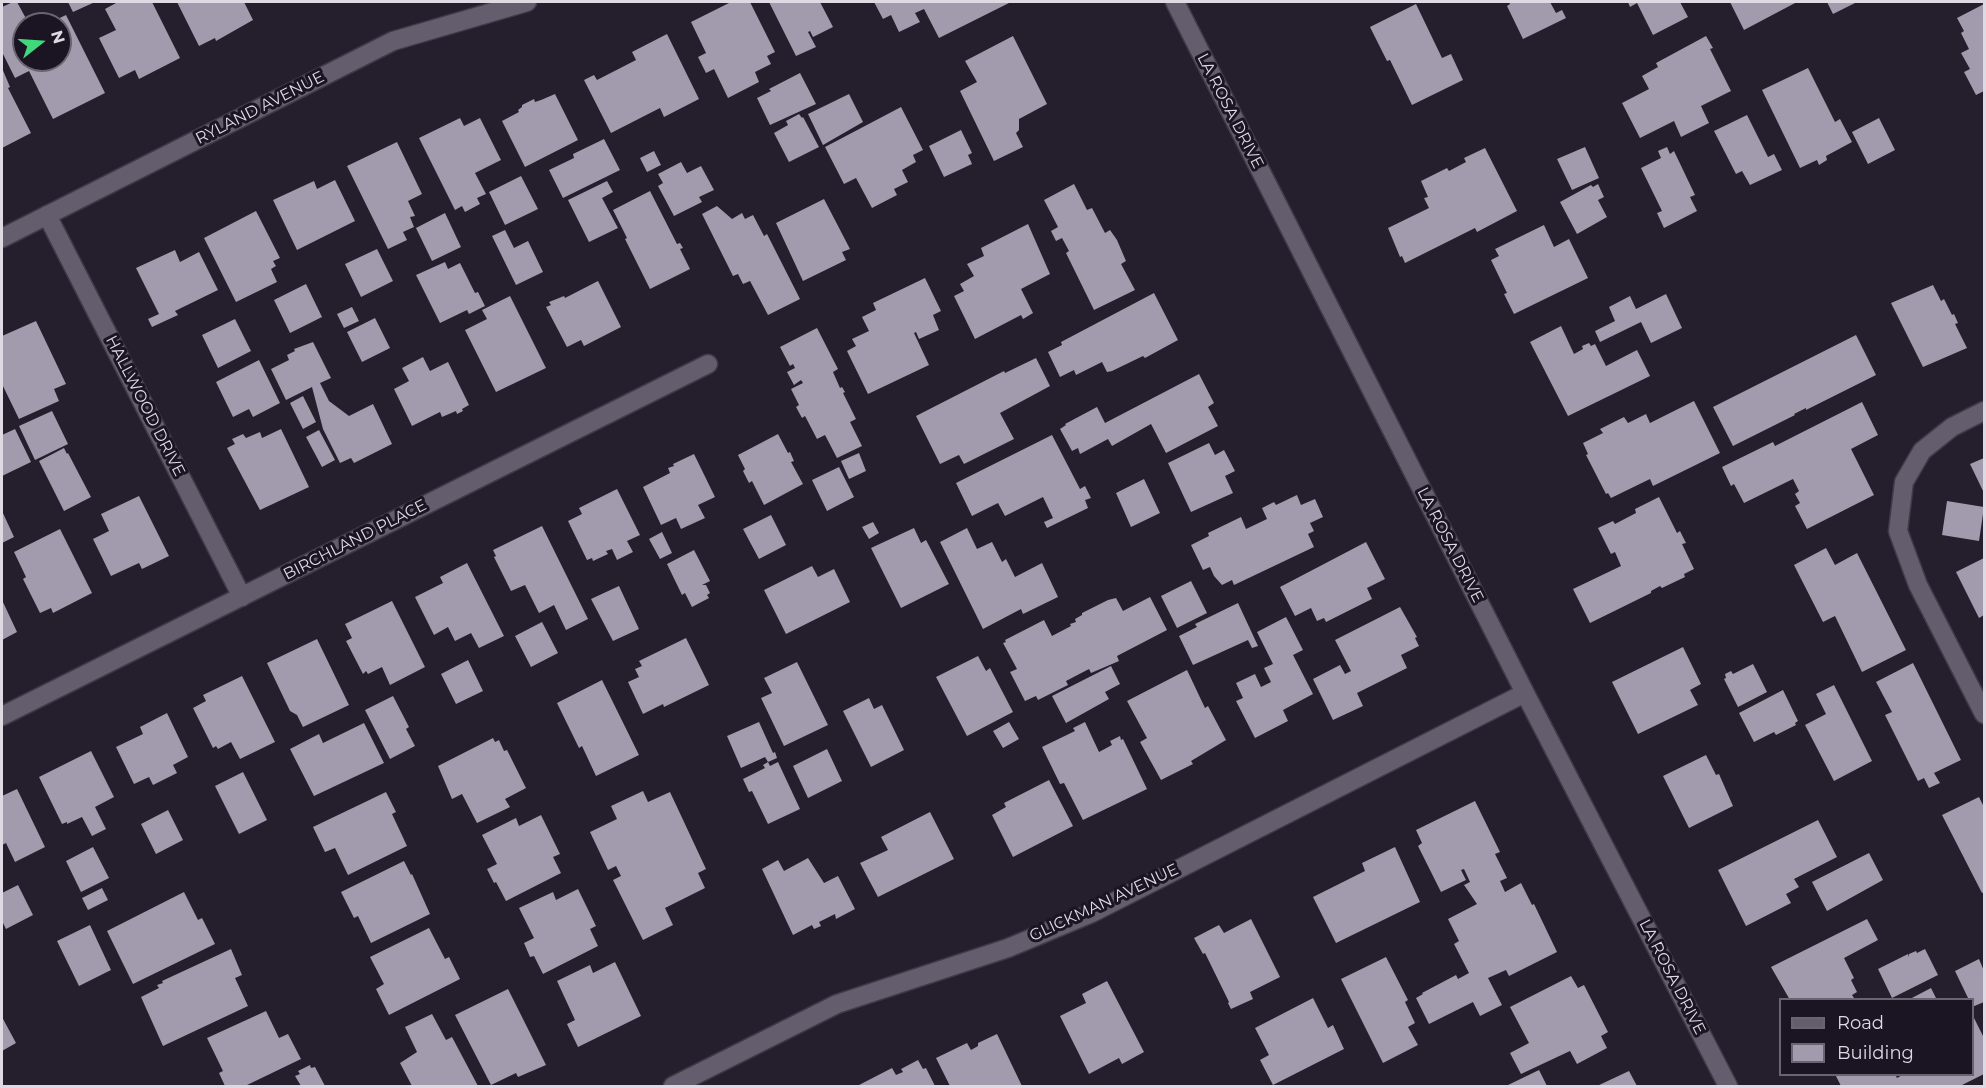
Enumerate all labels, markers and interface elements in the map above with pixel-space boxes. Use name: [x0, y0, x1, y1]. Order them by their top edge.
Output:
north arrow: [12, 12, 72, 72]
text: N: [47, 28, 69, 46]
street label: LA ROSA DRIVE: [1193, 50, 1267, 172]
street label: RYLAND AVENUE: [193, 67, 327, 149]
street label: HALLWOOD DRIVE: [101, 333, 189, 479]
street label: LA ROSA DRIVE: [1413, 484, 1487, 606]
street label: BIRCHLAND PLACE: [280, 496, 430, 584]
street label: GLICKMAN AVENUE: [1026, 860, 1182, 946]
street label: LA ROSA DRIVE: [1635, 916, 1709, 1038]
legend: [1779, 998, 1974, 1076]
text: Road: [1837, 1012, 1884, 1034]
text: Building: [1837, 1042, 1914, 1064]

